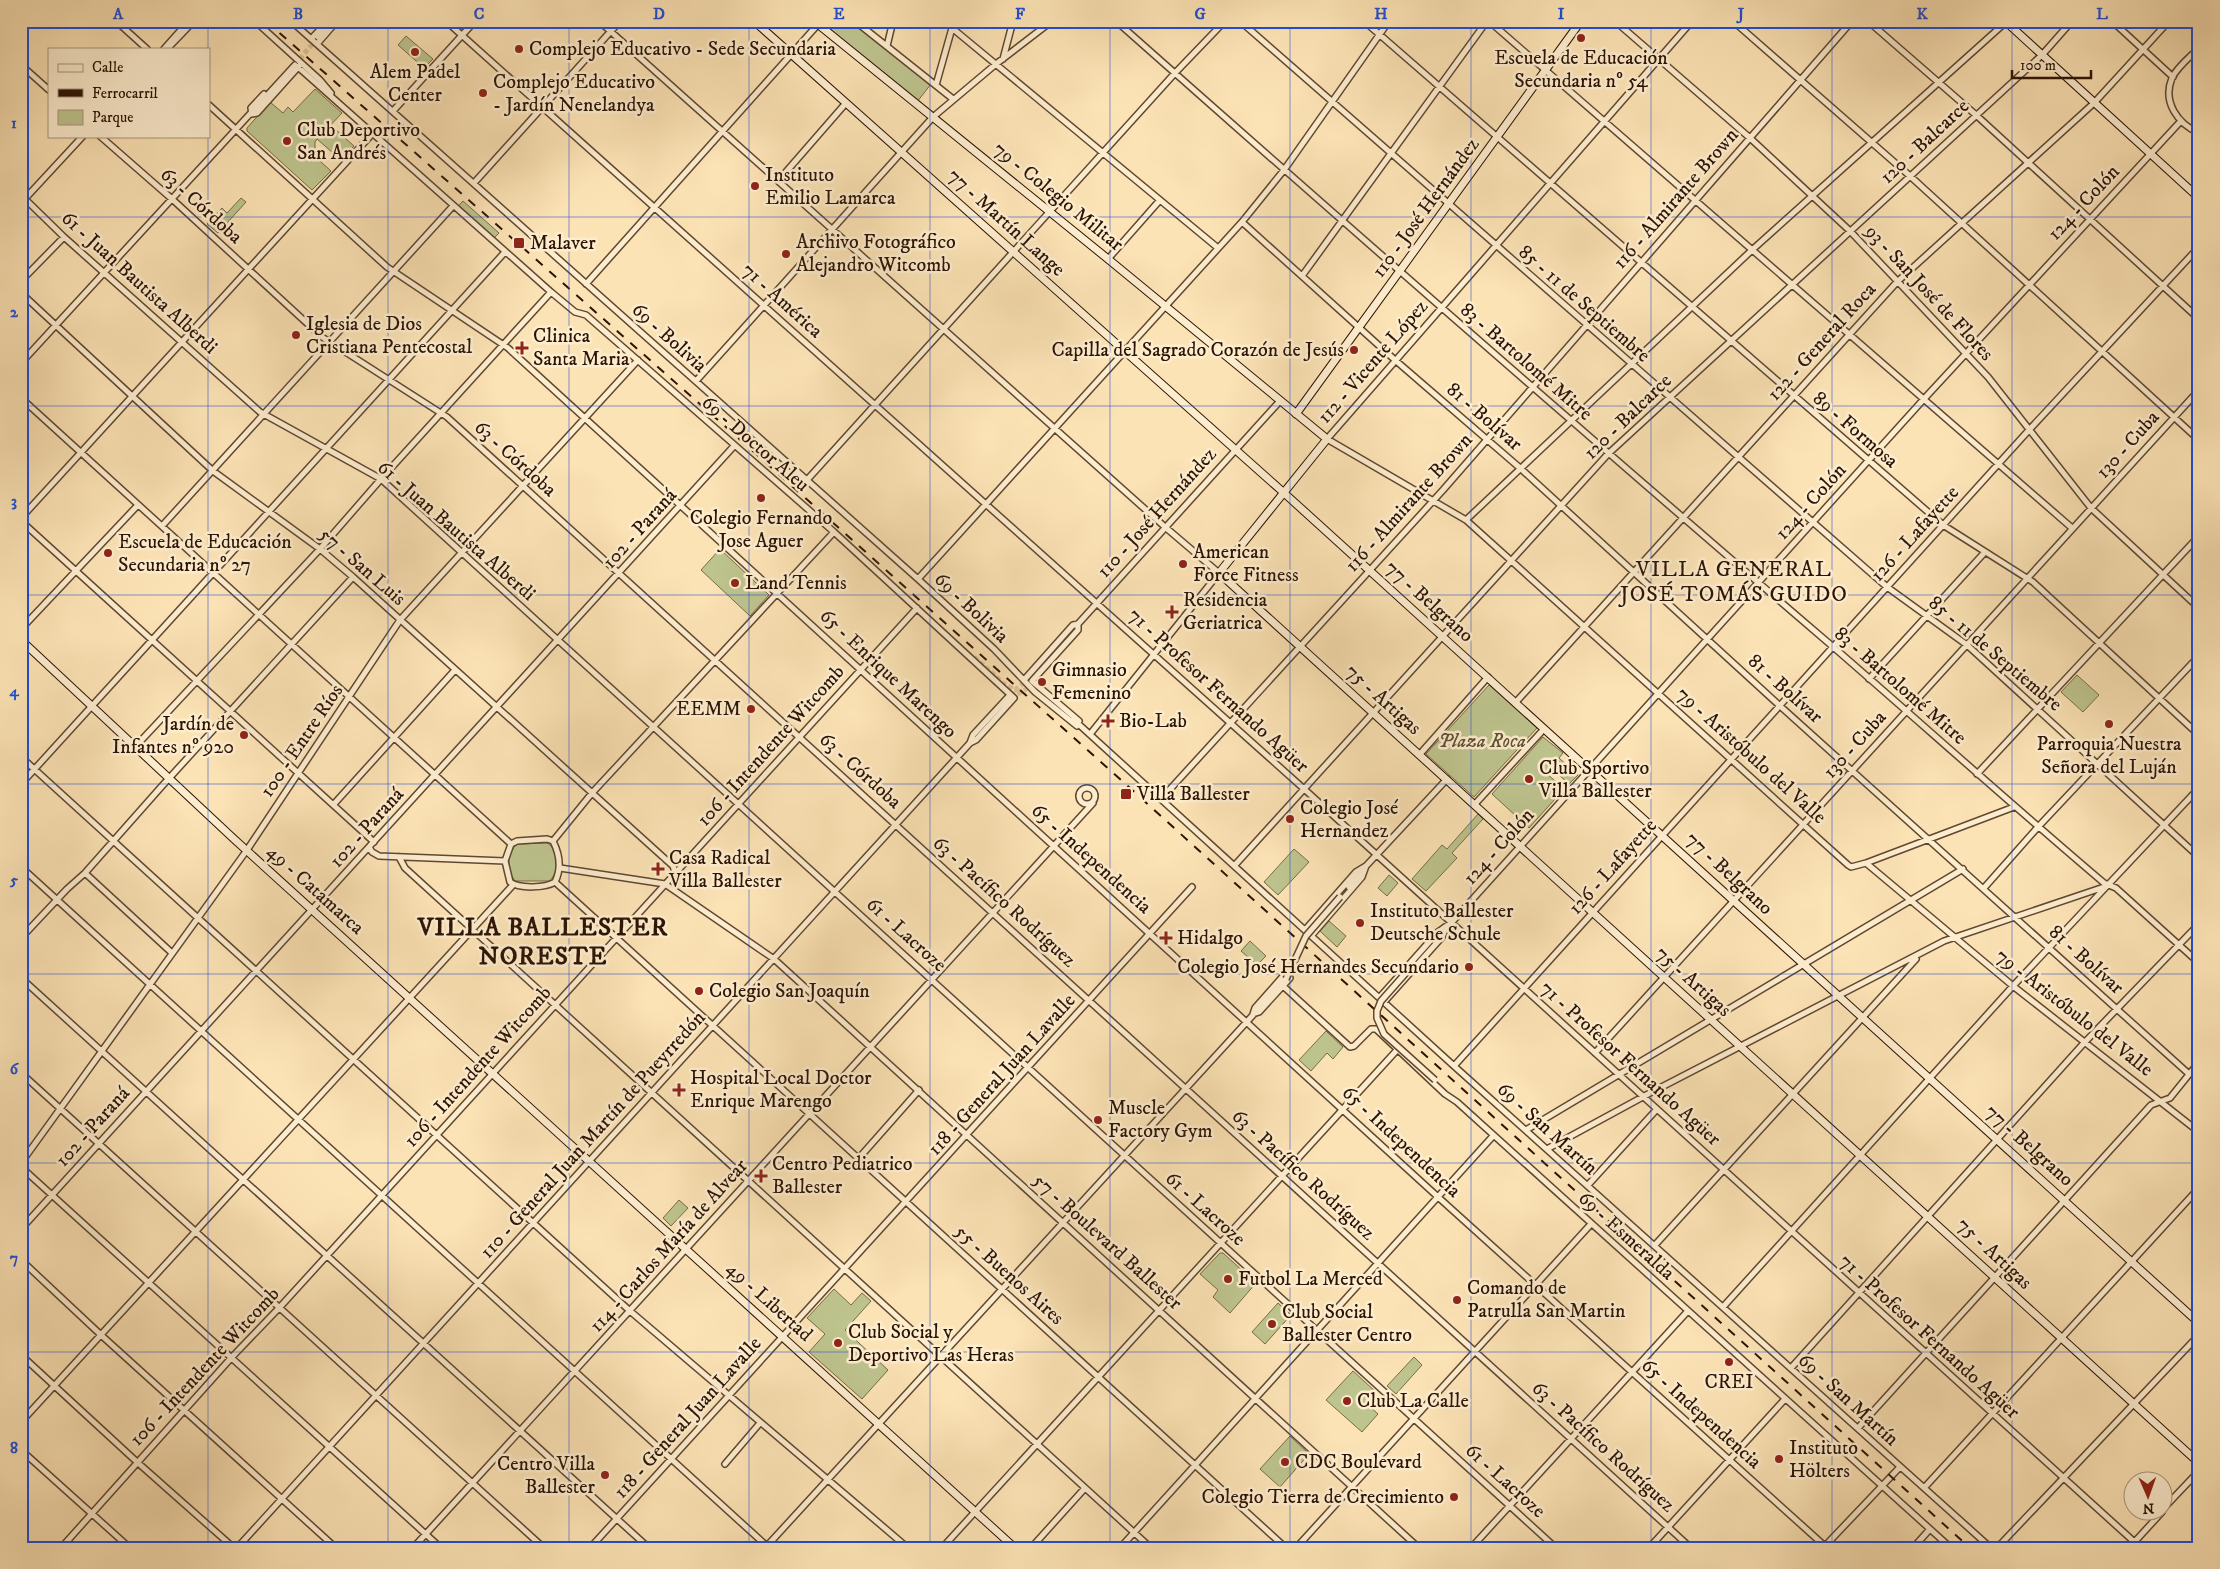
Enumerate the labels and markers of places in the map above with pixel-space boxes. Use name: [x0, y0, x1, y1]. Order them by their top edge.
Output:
marker: Escuela de Educación Secundaria nº 54: [1575, 32, 1587, 44]
place label: Complejo Educativo - Sede Secundaria: [529, 37, 836, 62]
marker: Complejo Educativo - Sede Secundaria: [513, 43, 525, 55]
marker: Alem Padel Center: [409, 46, 421, 58]
place label: Escuela de Educación Secundaria nº 54: [1494, 46, 1668, 94]
place label: Alem Padel Center: [370, 60, 460, 108]
place label: Complejo Educativo - Jardín Nenelandya: [493, 70, 655, 118]
marker: Complejo Educativo - Jardín Nenelandya: [477, 87, 489, 99]
place label: Club Deportivo San Andrés: [297, 118, 420, 166]
marker: Club Deportivo San Andrés: [281, 135, 293, 147]
place label: Instituto Emilio Lamarca: [765, 163, 896, 211]
marker: Instituto Emilio Lamarca: [749, 180, 761, 192]
place label: Archivo Fotográfico Alejandro Witcomb: [796, 230, 956, 278]
place label: Malaver: [530, 231, 596, 256]
marker: Malaver: [512, 236, 526, 250]
marker: Archivo Fotográfico Alejandro Witcomb: [780, 248, 792, 260]
place label: Iglesia de Dios Cristiana Pentecostal: [306, 312, 472, 360]
place label: Clinica Santa Maria: [533, 324, 630, 372]
marker: Iglesia de Dios Cristiana Pentecostal: [290, 329, 302, 341]
place label: Capilla del Sagrado Corazón de Jesús: [1052, 338, 1344, 363]
marker: Clinica Santa Maria: [515, 341, 529, 355]
marker: Capilla del Sagrado Corazón de Jesús: [1348, 344, 1360, 356]
marker: Colegio Fernando Jose Aguer: [755, 492, 767, 504]
place label: Colegio Fernando Jose Aguer: [690, 506, 832, 554]
place label: Escuela de Educación Secundaria nº 27: [118, 530, 292, 578]
place label: American Force Fitness: [1193, 540, 1299, 588]
marker: Escuela de Educación Secundaria nº 27: [102, 547, 114, 559]
marker: American Force Fitness: [1177, 558, 1189, 570]
place label: Land Tennis: [745, 571, 847, 596]
marker: Land Tennis: [729, 577, 741, 589]
place label: Residencia Geriatrica: [1183, 588, 1268, 636]
marker: Residencia Geriatrica: [1165, 605, 1179, 619]
place label: Gimnasio Femenino: [1052, 658, 1131, 706]
marker: Gimnasio Femenino: [1036, 676, 1048, 688]
place label: EEMM: [676, 697, 741, 722]
marker: EEMM: [745, 703, 757, 715]
place label: Bio-Lab: [1119, 709, 1187, 734]
place label: Jardín de Infantes nº 920: [112, 712, 234, 760]
marker: Bio-Lab: [1101, 714, 1115, 728]
marker: Parroquia Nuestra Señora del Luján: [2103, 718, 2115, 730]
marker: Jardín de Infantes nº 920: [238, 729, 250, 741]
place label: Parroquia Nuestra Señora del Luján: [2036, 732, 2182, 780]
place label: Club Sportivo Villa Ballester: [1538, 756, 1652, 804]
marker: Club Sportivo Villa Ballester: [1523, 773, 1535, 785]
place label: Villa Ballester: [1136, 782, 1250, 807]
marker: Villa Ballester: [1119, 787, 1133, 801]
place label: Colegio José Hernandez: [1300, 796, 1399, 844]
marker: Colegio José Hernandez: [1284, 813, 1296, 825]
place label: Casa Radical Villa Ballester: [668, 846, 782, 894]
marker: Casa Radical Villa Ballester: [651, 862, 665, 876]
place label: Instituto Ballester Deutsche Schule: [1370, 899, 1514, 947]
marker: Instituto Ballester Deutsche Schule: [1354, 917, 1366, 929]
place label: Hidalgo: [1177, 926, 1243, 951]
marker: Hidalgo: [1159, 931, 1173, 945]
place label: Colegio José Hernandes Secundario: [1177, 955, 1459, 980]
marker: Colegio José Hernandes Secundario: [1463, 961, 1475, 973]
place label: Colegio San Joaquín: [709, 979, 870, 1004]
marker: Colegio San Joaquín: [693, 985, 705, 997]
place label: Hospital Local Doctor Enrique Marengo: [690, 1066, 872, 1114]
marker: Hospital Local Doctor Enrique Marengo: [672, 1083, 686, 1097]
place label: Muscle Factory Gym: [1108, 1096, 1213, 1144]
marker: Muscle Factory Gym: [1092, 1114, 1104, 1126]
place label: Centro Pediatrico Ballester: [772, 1152, 912, 1200]
marker: Centro Pediatrico Ballester: [754, 1169, 768, 1183]
place label: Futbol La Merced: [1238, 1267, 1383, 1292]
marker: Futbol La Merced: [1222, 1273, 1234, 1285]
place label: Comando de Patrulla San Martin: [1467, 1276, 1626, 1324]
marker: Comando de Patrulla San Martin: [1451, 1294, 1463, 1306]
place label: Club Social Ballester Centro: [1282, 1300, 1412, 1348]
marker: Club Social Ballester Centro: [1266, 1318, 1278, 1330]
place label: Club Social y Deportivo Las Heras: [848, 1320, 1014, 1368]
marker: Club Social y Deportivo Las Heras: [832, 1337, 844, 1349]
marker: CREI: [1723, 1356, 1735, 1368]
place label: CREI: [1704, 1370, 1754, 1395]
place label: Club La Calle: [1357, 1389, 1469, 1414]
marker: Club La Calle: [1341, 1395, 1353, 1407]
place label: Instituto Hölters: [1789, 1436, 1858, 1484]
place label: CDC Boulevard: [1295, 1450, 1422, 1475]
place label: Centro Villa Ballester: [497, 1452, 596, 1500]
marker: Instituto Hölters: [1773, 1453, 1785, 1465]
marker: CDC Boulevard: [1279, 1456, 1291, 1468]
marker: Centro Villa Ballester: [599, 1469, 611, 1481]
place label: Colegio Tierra de Crecimiento: [1202, 1485, 1444, 1510]
marker: Colegio Tierra de Crecimiento: [1448, 1491, 1460, 1503]

